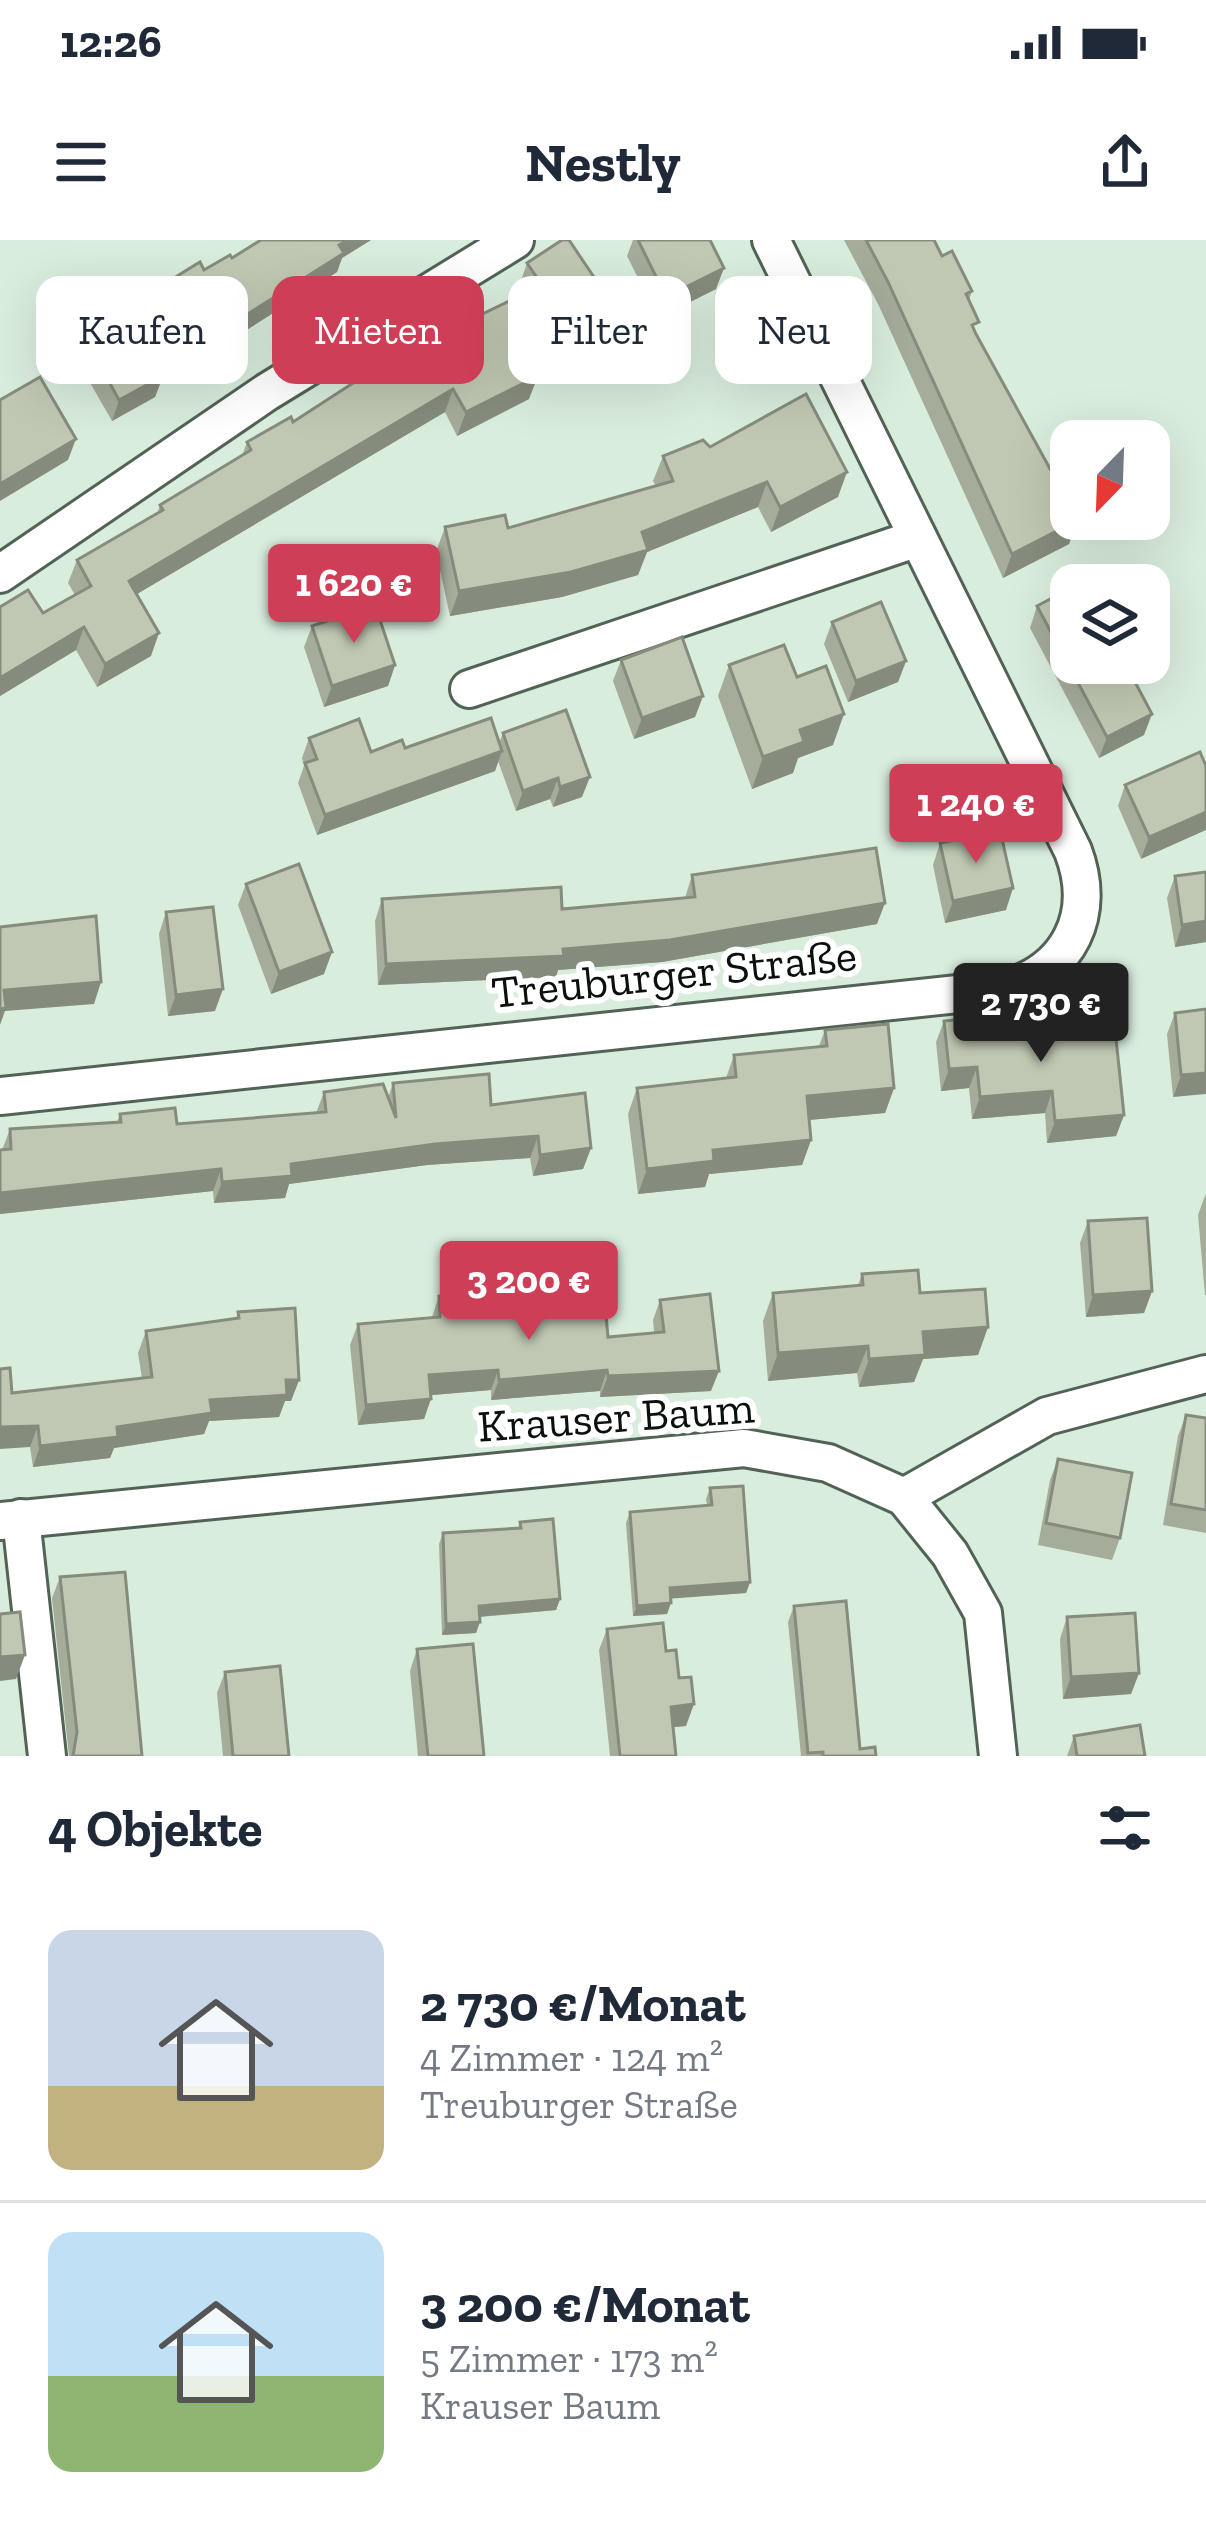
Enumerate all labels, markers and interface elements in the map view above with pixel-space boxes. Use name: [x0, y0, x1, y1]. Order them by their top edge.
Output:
text: 12:26: [60, 15, 162, 69]
icon: menu: [48, 129, 114, 195]
icon: share: [1092, 129, 1158, 195]
text: Nestly: [525, 130, 681, 195]
chip: Kaufen: [36, 276, 248, 384]
chip: Mieten: [272, 276, 484, 384]
chip: Filter: [508, 276, 691, 384]
chip: Neu: [715, 276, 872, 384]
north arrow: [1050, 420, 1170, 540]
map controls: [1050, 420, 1170, 684]
pin: 1 620 €: [243, 544, 465, 646]
text: 1 620 €: [295, 559, 413, 606]
button: layers: [1050, 564, 1170, 684]
pin: 1 240 €: [865, 764, 1087, 866]
text: 1 240 €: [916, 779, 1036, 826]
street label: Treuburger Straße: [489, 928, 859, 1020]
pin: 2 730 €: [930, 963, 1152, 1065]
text: 2 730 €: [980, 978, 1102, 1025]
pin: 3 200 €: [418, 1241, 640, 1343]
text: 3 200 €: [467, 1256, 591, 1303]
street label: Krauser Baum: [476, 1380, 756, 1454]
icon: filters: [1092, 1795, 1158, 1861]
text: 4 Objekte: [48, 1798, 262, 1859]
text: 2 730 €/Monat: [420, 1973, 746, 2034]
icon: home: [144, 1978, 288, 2122]
text: 4 Zimmer · 124 m²: [420, 2034, 723, 2081]
text: Treuburger Straße: [420, 2081, 738, 2128]
text: 3 200 €/Monat: [420, 2274, 750, 2335]
icon: home: [144, 2280, 288, 2424]
text: 5 Zimmer · 173 m²: [420, 2335, 718, 2382]
text: Krauser Baum: [420, 2382, 660, 2429]

